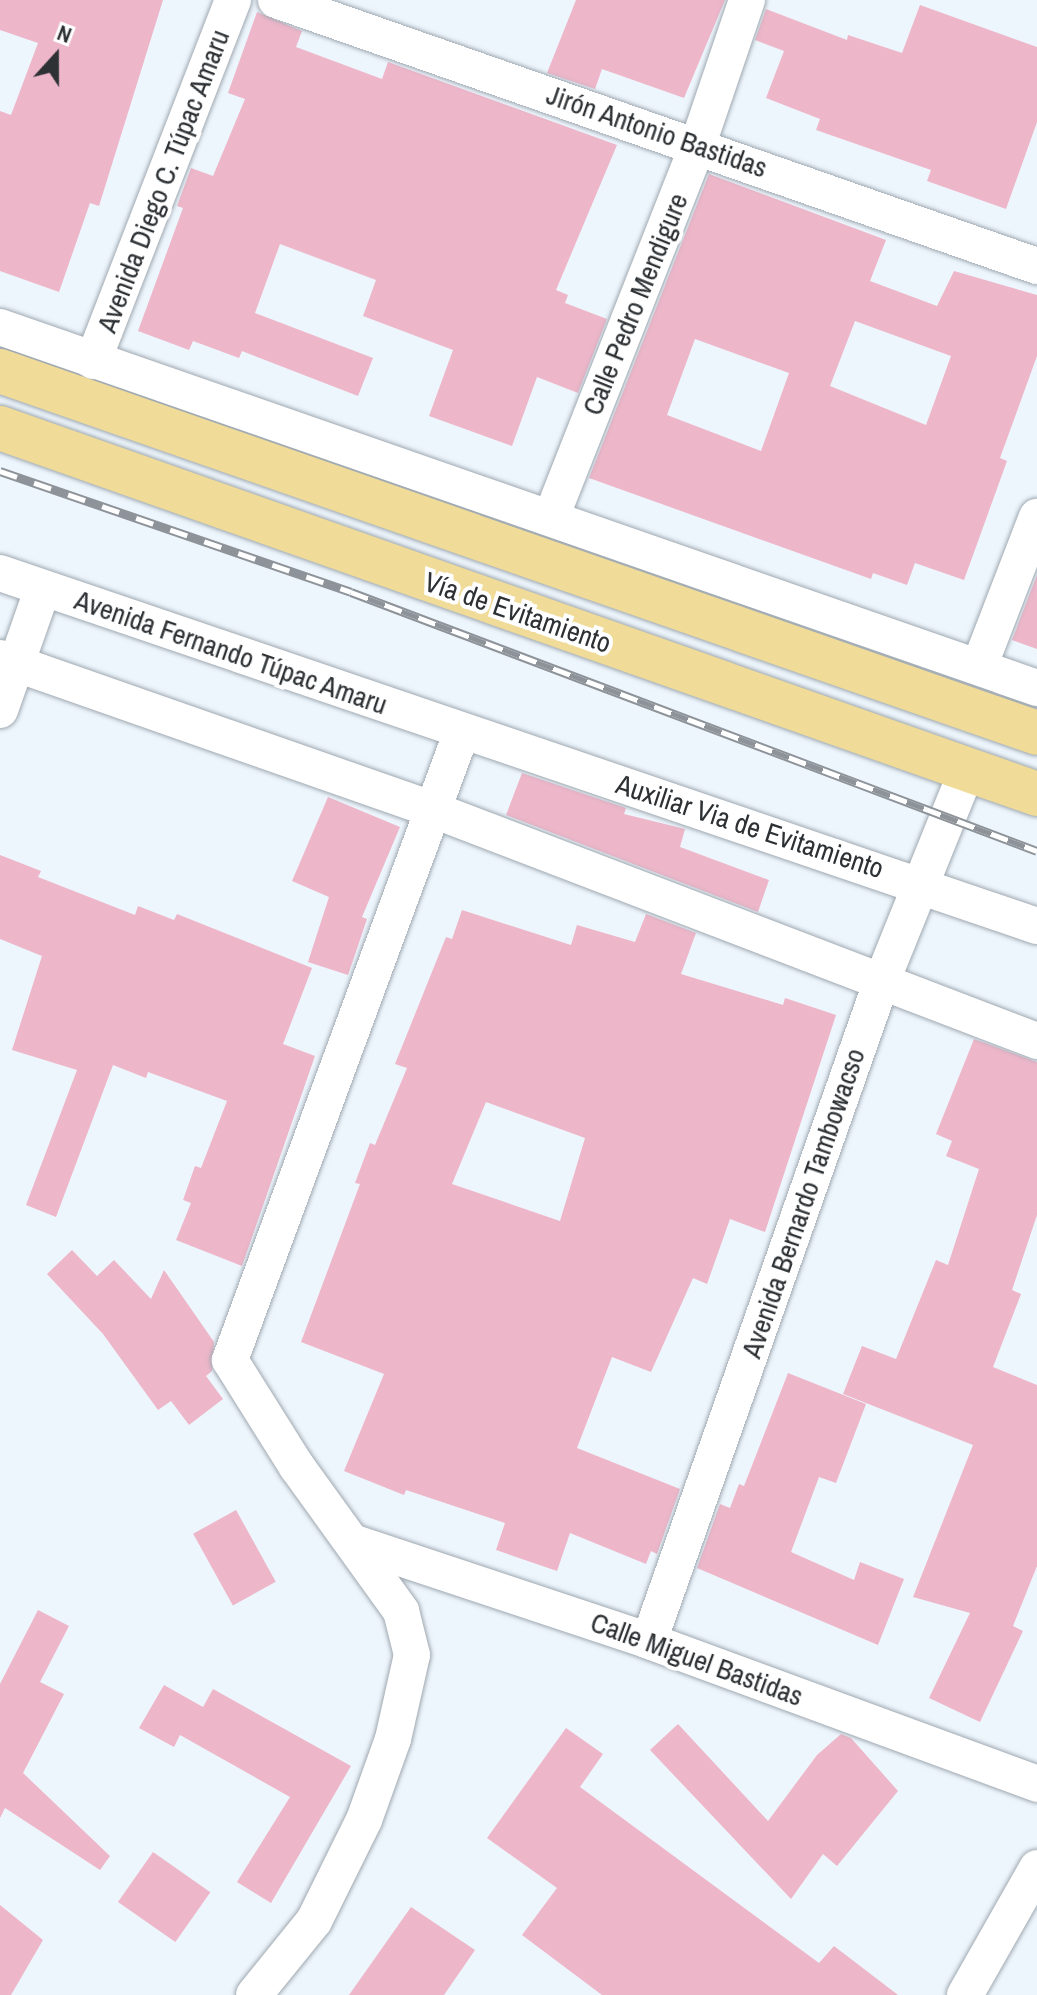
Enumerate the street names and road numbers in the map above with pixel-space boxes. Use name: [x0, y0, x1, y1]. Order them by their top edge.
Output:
street label: Avenida Diego C. Túpac Amaru: [89, 24, 237, 338]
street label: Jirón Antonio Bastidas: [542, 77, 772, 185]
street label: Calle Pedro Mendigure: [575, 188, 695, 420]
street label: Vía de Evitamiento: [420, 564, 616, 660]
street label: Avenida Fernando Túpac Amaru: [70, 582, 392, 722]
street label: Auxiliar Via de Evitamiento: [612, 767, 888, 885]
street label: Avenida Bernardo Tambowacso: [734, 1044, 872, 1362]
street label: Calle Miguel Bastidas: [586, 1605, 808, 1713]

